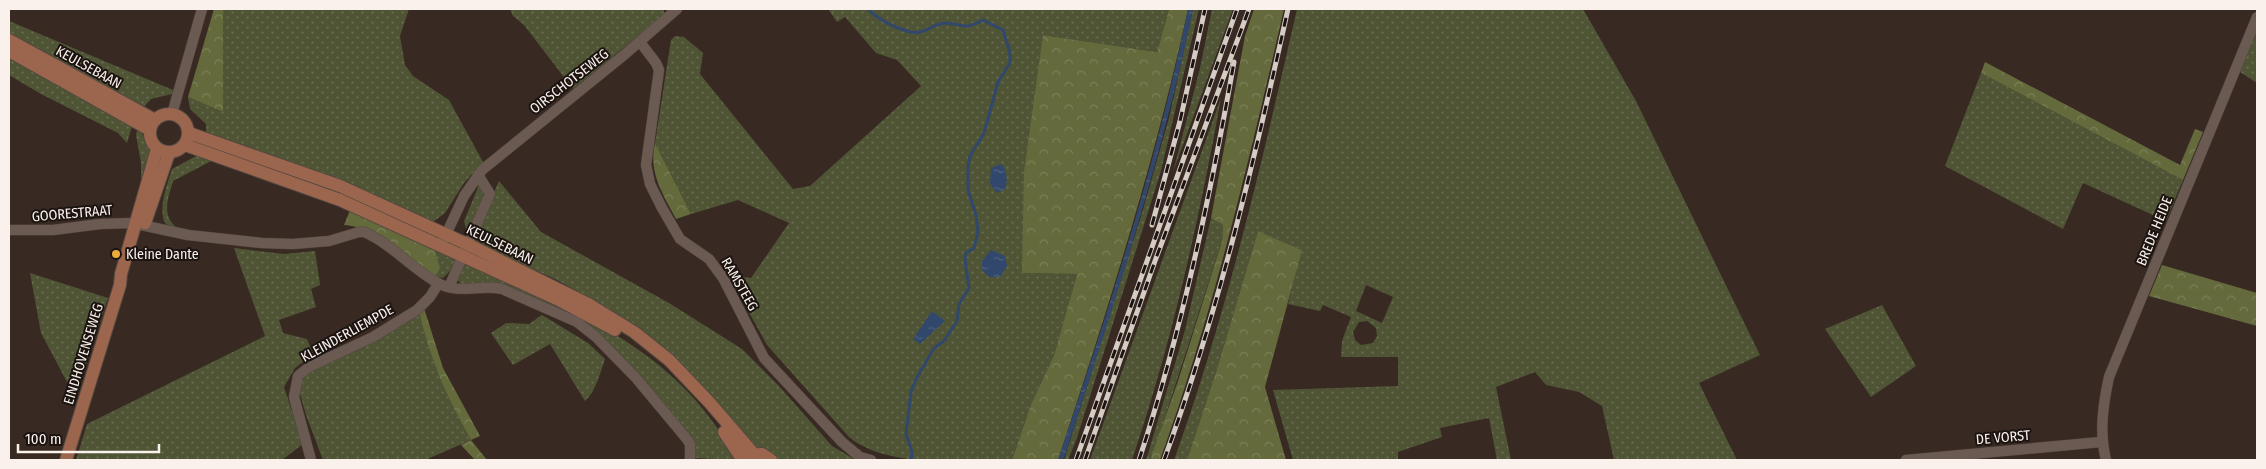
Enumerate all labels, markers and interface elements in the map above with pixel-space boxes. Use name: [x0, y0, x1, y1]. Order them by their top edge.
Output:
street label: KEULSEBAAN: [53, 42, 125, 92]
street label: OIRSCHOTSEWEG: [526, 45, 612, 117]
street label: BREDE HEIDE: [2133, 194, 2176, 268]
street label: GOORESTRAAT: [31, 201, 114, 225]
street label: KEULSEBAAN: [463, 221, 536, 268]
place label: Kleine Dante: [126, 246, 199, 263]
marker: Kleine Dante: [110, 248, 122, 260]
street label: RAMSTEEG: [717, 255, 762, 314]
street label: KLEINDERLIEMPDE: [298, 301, 397, 366]
street label: EINDHOVENSEWEG: [60, 302, 107, 407]
scale bar: [18, 422, 159, 454]
street label: DE VORST: [1975, 427, 2031, 448]
text: 100 m: [25, 430, 62, 448]

